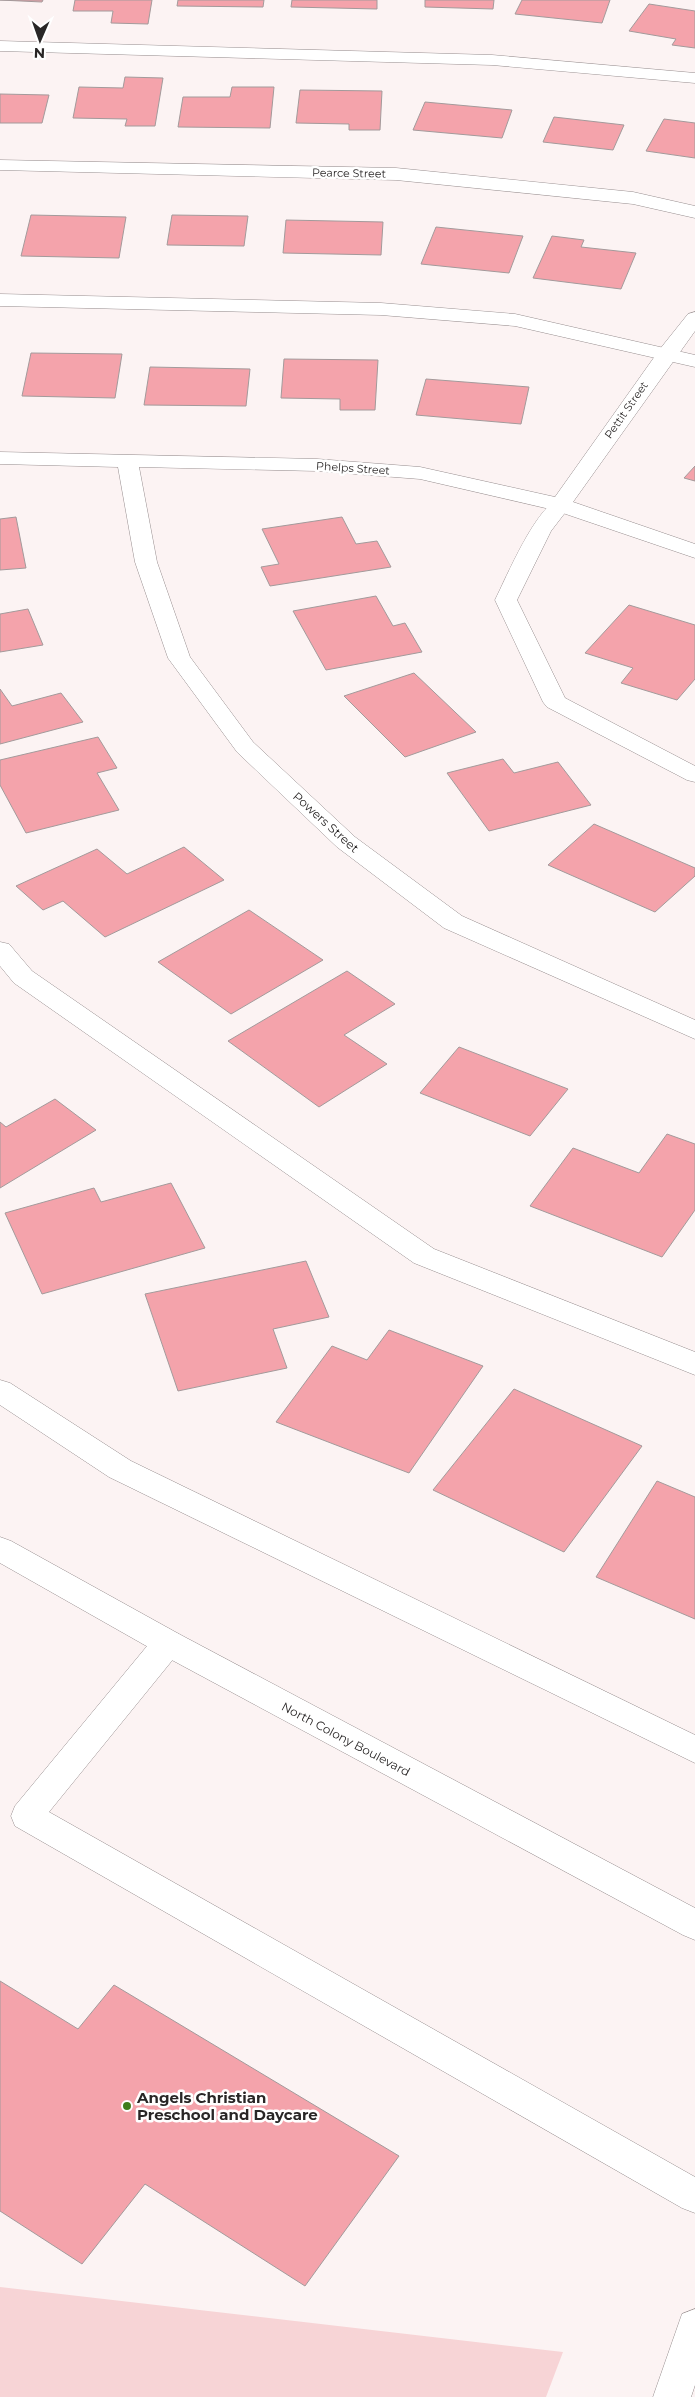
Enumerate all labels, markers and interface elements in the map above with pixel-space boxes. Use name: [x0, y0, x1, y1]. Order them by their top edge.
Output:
north arrow: [15, 15, 65, 65]
text: N: [34, 44, 46, 62]
street label: Pearce Street: [312, 165, 387, 181]
street label: Pettit Street: [601, 378, 651, 441]
street label: Phelps Street: [316, 458, 391, 478]
street label: Powers Street: [290, 788, 362, 856]
street label: North Colony Boulevard: [279, 1699, 413, 1779]
place label: Angels Christian Preschool and Daycare: [136, 2088, 318, 2124]
marker: Angels Christian Preschool and Daycare: [121, 2100, 133, 2112]

